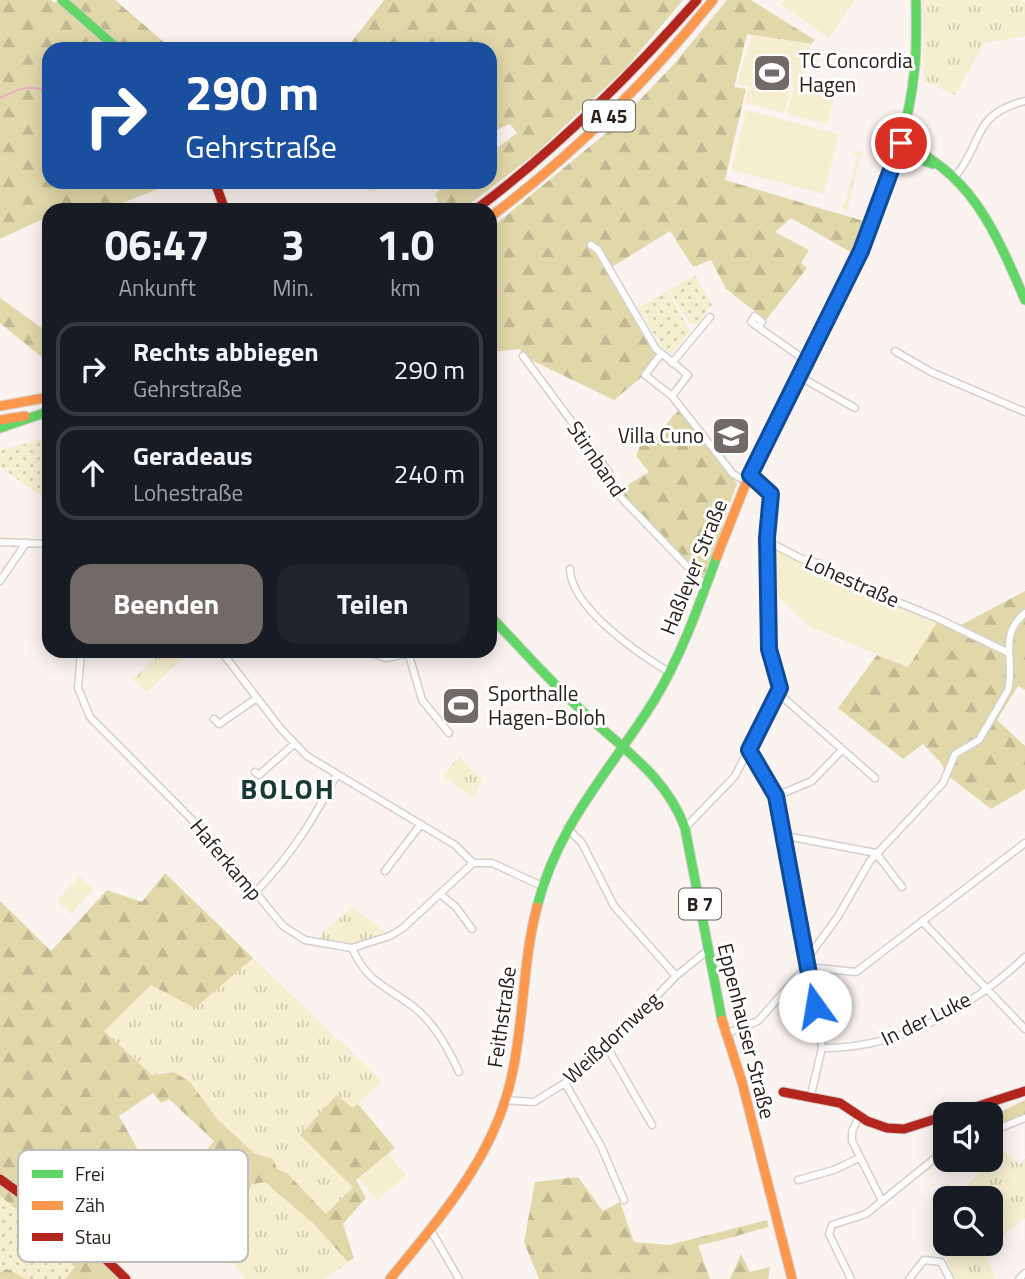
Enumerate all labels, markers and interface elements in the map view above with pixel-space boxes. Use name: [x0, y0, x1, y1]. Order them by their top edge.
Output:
place label: TC Concordia Hagen: [799, 44, 913, 100]
sports icon: TC Concordia Hagen: [751, 52, 793, 94]
text: 290 m: [185, 54, 319, 129]
icon: right: [70, 70, 161, 161]
road number: A 45: [583, 100, 635, 132]
pin: [871, 113, 931, 173]
text: Gehrstraße: [185, 122, 337, 170]
icon: arrive: [882, 124, 920, 162]
text: 06:47: [105, 212, 210, 276]
text: 3: [281, 212, 305, 276]
text: 1.0: [377, 212, 434, 276]
text: Ankunft: [118, 270, 196, 305]
text: Min.: [272, 270, 314, 305]
text: km: [390, 270, 421, 305]
text: Rechts abbiegen: [133, 332, 319, 371]
icon: right: [74, 350, 112, 388]
text: 290 m: [394, 350, 465, 389]
text: Gehrstraße: [133, 371, 242, 406]
street label: Stirnband: [560, 414, 634, 503]
school or university icon: Villa Cuno: [710, 415, 752, 457]
place label: Villa Cuno: [618, 419, 704, 451]
text: Geradeaus: [133, 436, 253, 475]
icon: ahead: [74, 454, 112, 492]
text: 240 m: [394, 454, 465, 493]
text: Lohestraße: [133, 475, 243, 510]
street label: Haßleyer Straße: [651, 494, 735, 639]
street label: Lohestraße: [800, 545, 905, 615]
button: Beenden: [70, 564, 263, 644]
button: Teilen: [277, 564, 469, 644]
place label: Sporthalle Hagen-Boloh: [488, 677, 606, 733]
sports icon: Sporthalle Hagen-Boloh: [440, 685, 482, 727]
district label: BOLOH: [240, 767, 336, 810]
street label: Haferkamp: [183, 811, 271, 907]
road number: B 7: [679, 888, 721, 920]
street label: Eppenhauser Straße: [710, 940, 784, 1122]
street label: Feithstraße: [478, 964, 524, 1070]
position arrow: [778, 969, 852, 1043]
street label: Weißdornweg: [555, 983, 667, 1091]
street label: In der Luke: [875, 983, 976, 1054]
map controls: [933, 1102, 1003, 1256]
button: sound: [933, 1102, 1003, 1172]
legend: [18, 1150, 248, 1262]
text: Frei: [75, 1159, 105, 1188]
button: search: [933, 1186, 1003, 1256]
text: Zäh: [75, 1190, 105, 1219]
text: Stau: [75, 1222, 111, 1251]

